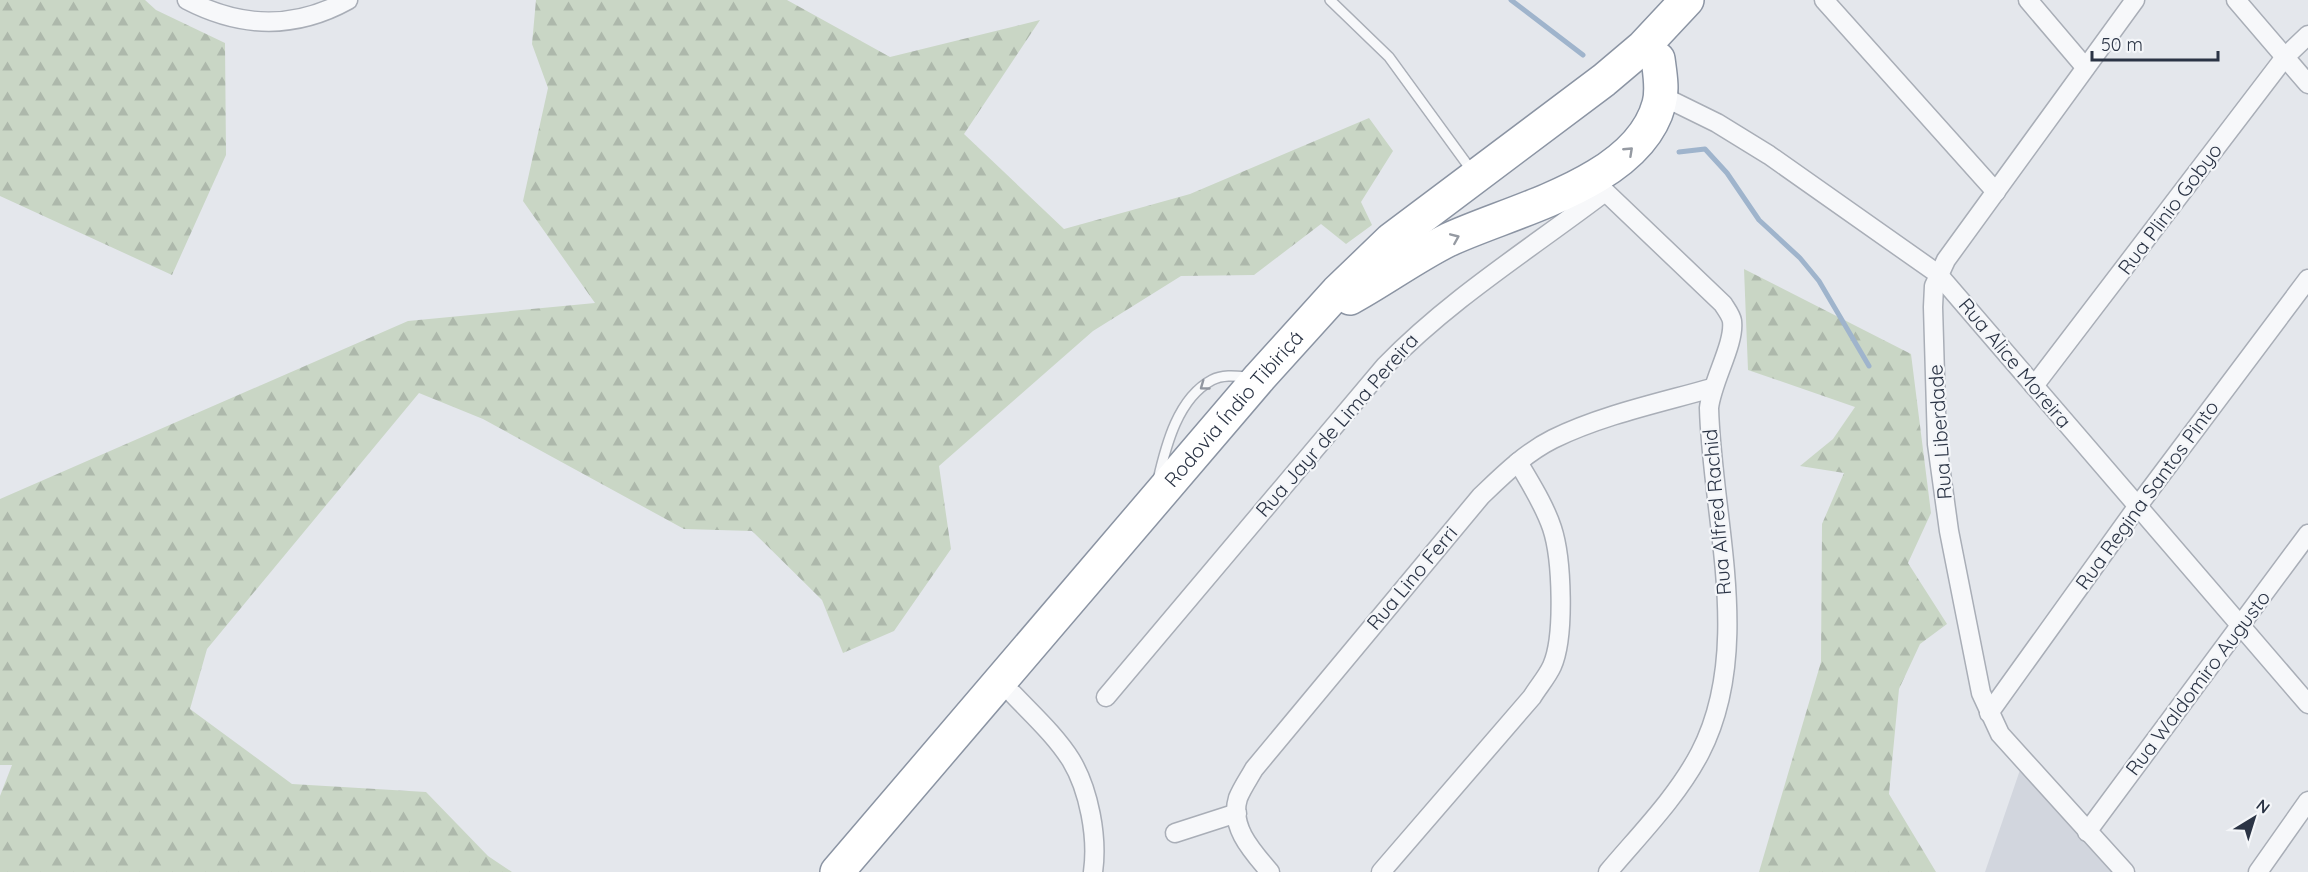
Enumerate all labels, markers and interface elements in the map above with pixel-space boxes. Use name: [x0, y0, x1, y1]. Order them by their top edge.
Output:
scale bar: [2092, 24, 2218, 62]
text: 50 m: [2101, 33, 2143, 56]
street label: Rua Plinio Gobyo: [2112, 138, 2227, 279]
one-way arrow: [1622, 147, 1632, 158]
one-way arrow: [1449, 233, 1460, 245]
street label: Rua Alice Moreira: [1954, 293, 2077, 433]
street label: Rodovia Índio Tibiriçá: [1159, 325, 1308, 492]
street label: Rua Jayr de Lima Pereira: [1250, 328, 1423, 522]
street label: Rua Liberdade: [1922, 364, 1957, 500]
one-way arrow: [1200, 379, 1211, 390]
street label: Rua Regina Santos Pinto: [2070, 395, 2224, 594]
street label: Rua Alfred Rachid: [1697, 428, 1736, 596]
street label: Rua Lino Ferri: [1361, 521, 1462, 635]
street label: Rua Waldomiro Augusto: [2120, 585, 2275, 780]
north arrow: [2224, 788, 2284, 848]
text: N: [2252, 795, 2274, 818]

